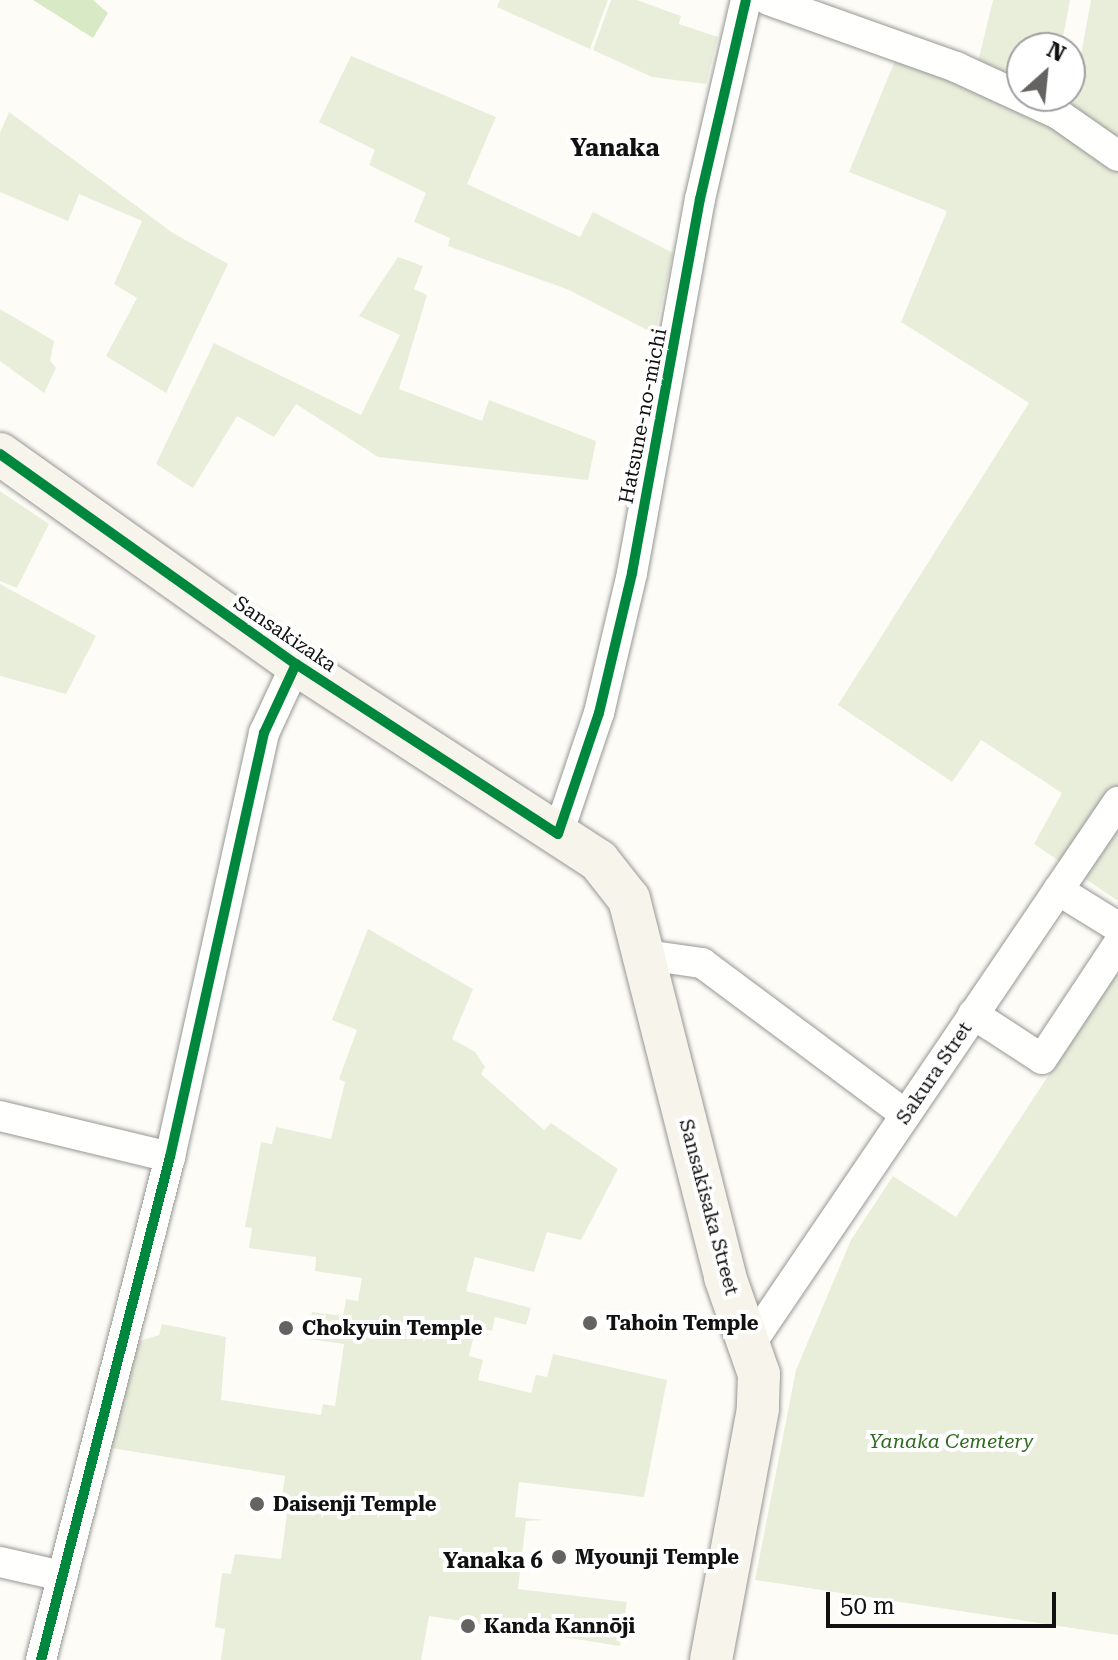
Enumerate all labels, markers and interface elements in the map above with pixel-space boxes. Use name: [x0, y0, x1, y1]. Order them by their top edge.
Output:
north arrow: [1006, 32, 1086, 112]
text: N: [1043, 37, 1069, 67]
district label: Yanaka: [570, 135, 660, 163]
street label: Hatsune-no-michi: [614, 326, 672, 506]
street label: Sansakizaka: [229, 591, 341, 677]
street label: Sakura Stret: [891, 1017, 977, 1129]
street label: Sansakisaka Street: [674, 1116, 744, 1298]
place label: Tahoin Temple: [606, 1311, 759, 1335]
marker: Tahoin Temple: [581, 1314, 599, 1332]
place label: Chokyuin Temple: [302, 1316, 482, 1340]
marker: Chokyuin Temple: [277, 1319, 295, 1337]
park label: Yanaka Cemetery: [869, 1429, 1033, 1453]
place label: Daisenji Temple: [273, 1492, 437, 1516]
marker: Daisenji Temple: [248, 1495, 266, 1513]
place label: Myounji Temple: [575, 1545, 739, 1569]
district label: Yanaka 6: [443, 1548, 543, 1574]
marker: Myounji Temple: [550, 1548, 568, 1566]
scale bar: [830, 1576, 1060, 1626]
text: 50 m: [840, 1592, 895, 1620]
place label: Kanda Kannōji: [484, 1614, 635, 1638]
marker: Kanda Kannōji: [459, 1617, 477, 1635]

